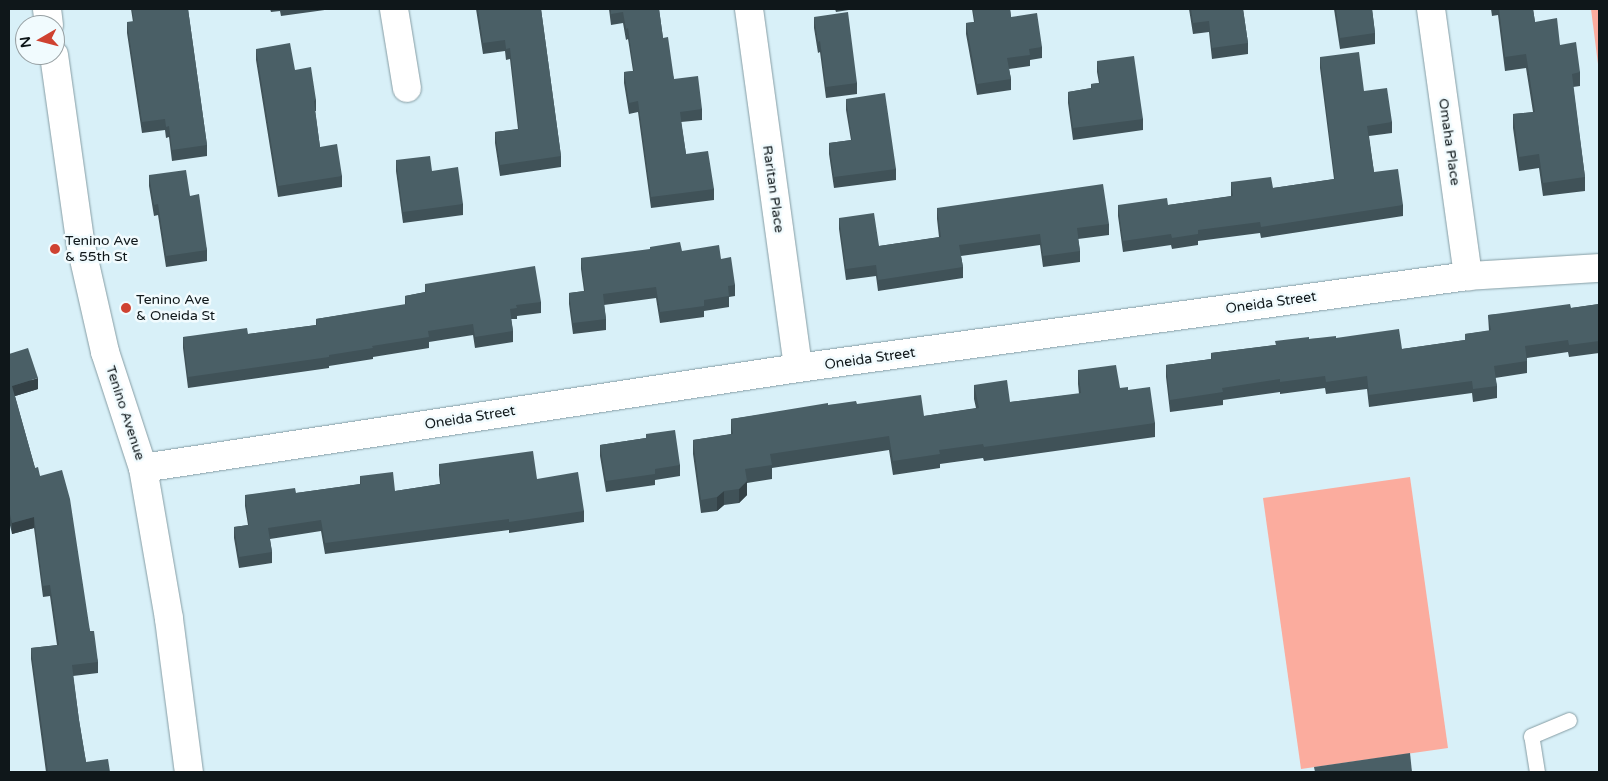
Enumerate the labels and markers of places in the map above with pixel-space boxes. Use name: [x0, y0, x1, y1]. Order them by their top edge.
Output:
place label: Tenino Ave & 55th St: [65, 233, 138, 266]
marker: Tenino Ave & 55th St: [49, 243, 61, 255]
place label: Tenino Ave & Oneida St: [136, 292, 215, 324]
marker: Tenino Ave & Oneida St: [120, 302, 132, 314]

